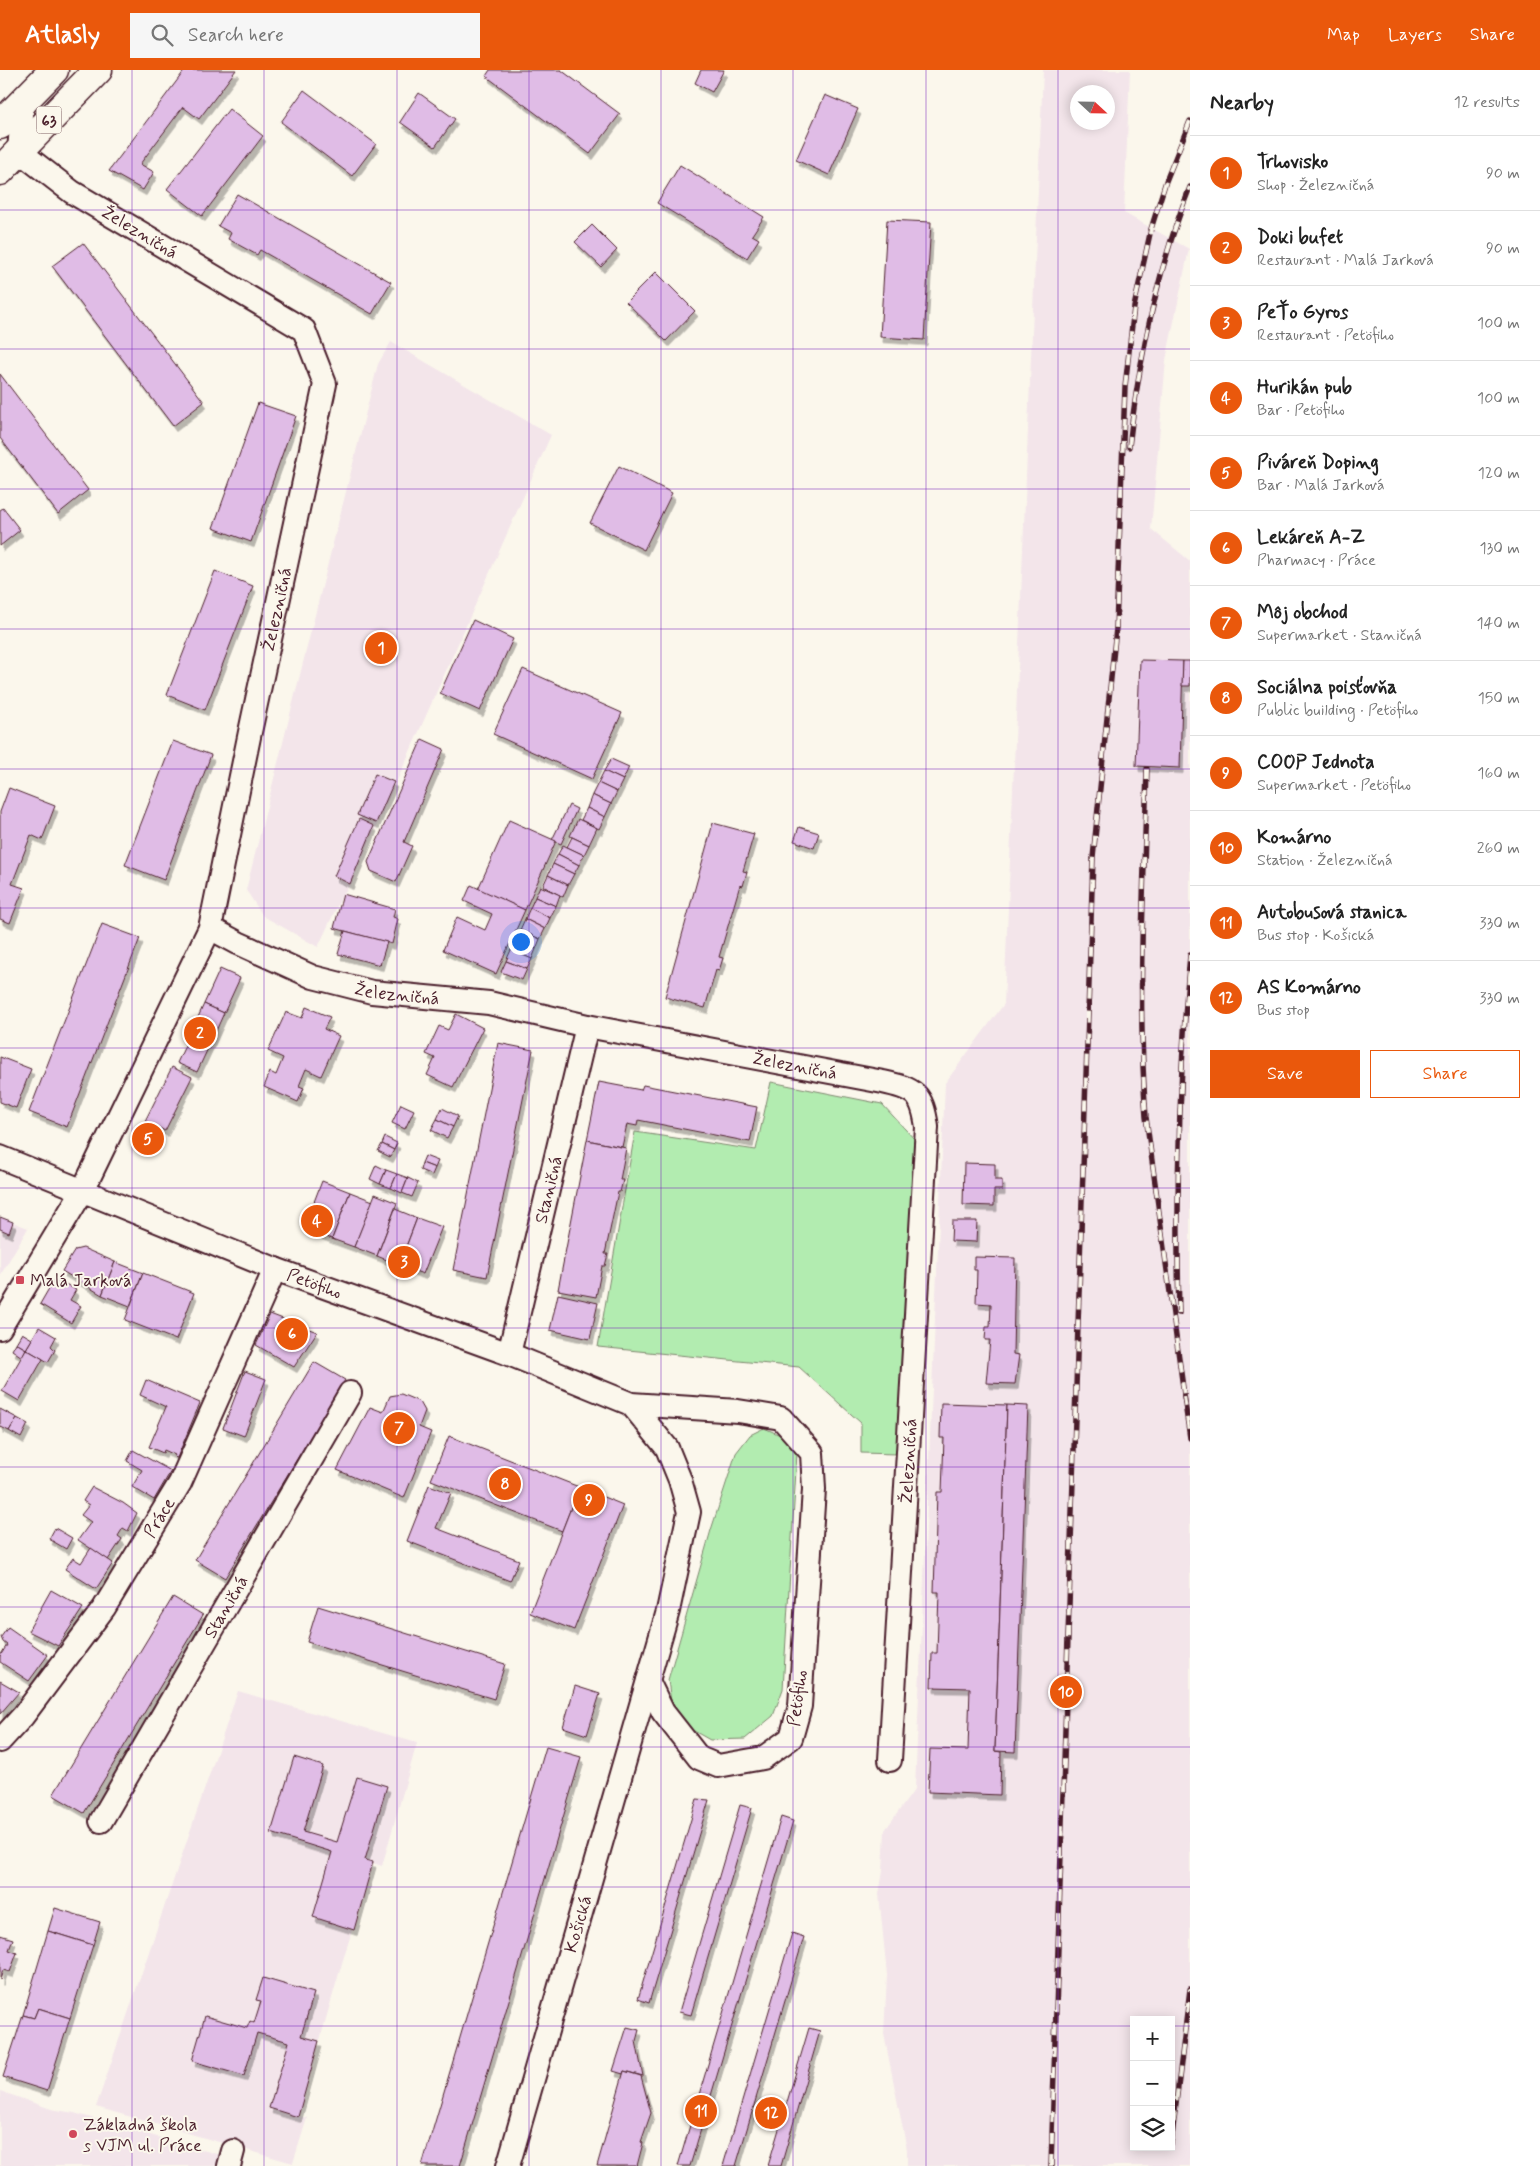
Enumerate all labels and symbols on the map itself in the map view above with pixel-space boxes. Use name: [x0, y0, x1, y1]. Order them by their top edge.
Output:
north arrow: [1070, 85, 1115, 130]
road number: 63: [36, 106, 62, 134]
street label: Železničná: [97, 201, 182, 265]
street label: Železničná: [257, 565, 298, 653]
pin: 1: [365, 629, 397, 667]
your location: [508, 929, 534, 955]
street label: Železničná: [352, 977, 440, 1011]
pin: 2: [184, 1014, 216, 1052]
street label: Železničná: [751, 1047, 839, 1086]
pin: 5: [132, 1120, 164, 1158]
street label: Staničná: [529, 1154, 569, 1226]
pin: 4: [301, 1202, 333, 1240]
pin: 3: [388, 1243, 420, 1281]
street label: Petöfiho: [283, 1263, 345, 1305]
place label: Malá Jarková: [30, 1269, 132, 1293]
marker: Malá Jarková: [14, 1274, 26, 1286]
pin: 6: [276, 1315, 308, 1353]
pin: 7: [383, 1409, 415, 1447]
street label: Železničná: [895, 1418, 923, 1504]
pin: 8: [489, 1465, 521, 1503]
pin: 9: [573, 1481, 605, 1519]
street label: Práce: [139, 1493, 181, 1543]
street label: Staničná: [199, 1571, 254, 1643]
street label: Petöfiho: [782, 1668, 814, 1728]
pin: 10: [1050, 1673, 1082, 1711]
street label: Košická: [559, 1893, 598, 1956]
pin: 11: [685, 2092, 717, 2130]
pin: 12: [755, 2094, 787, 2132]
place label: Základná škola s VJM ul. Práce: [83, 2113, 202, 2158]
marker: Základná škola s VJM ul. Práce: [67, 2128, 79, 2140]

